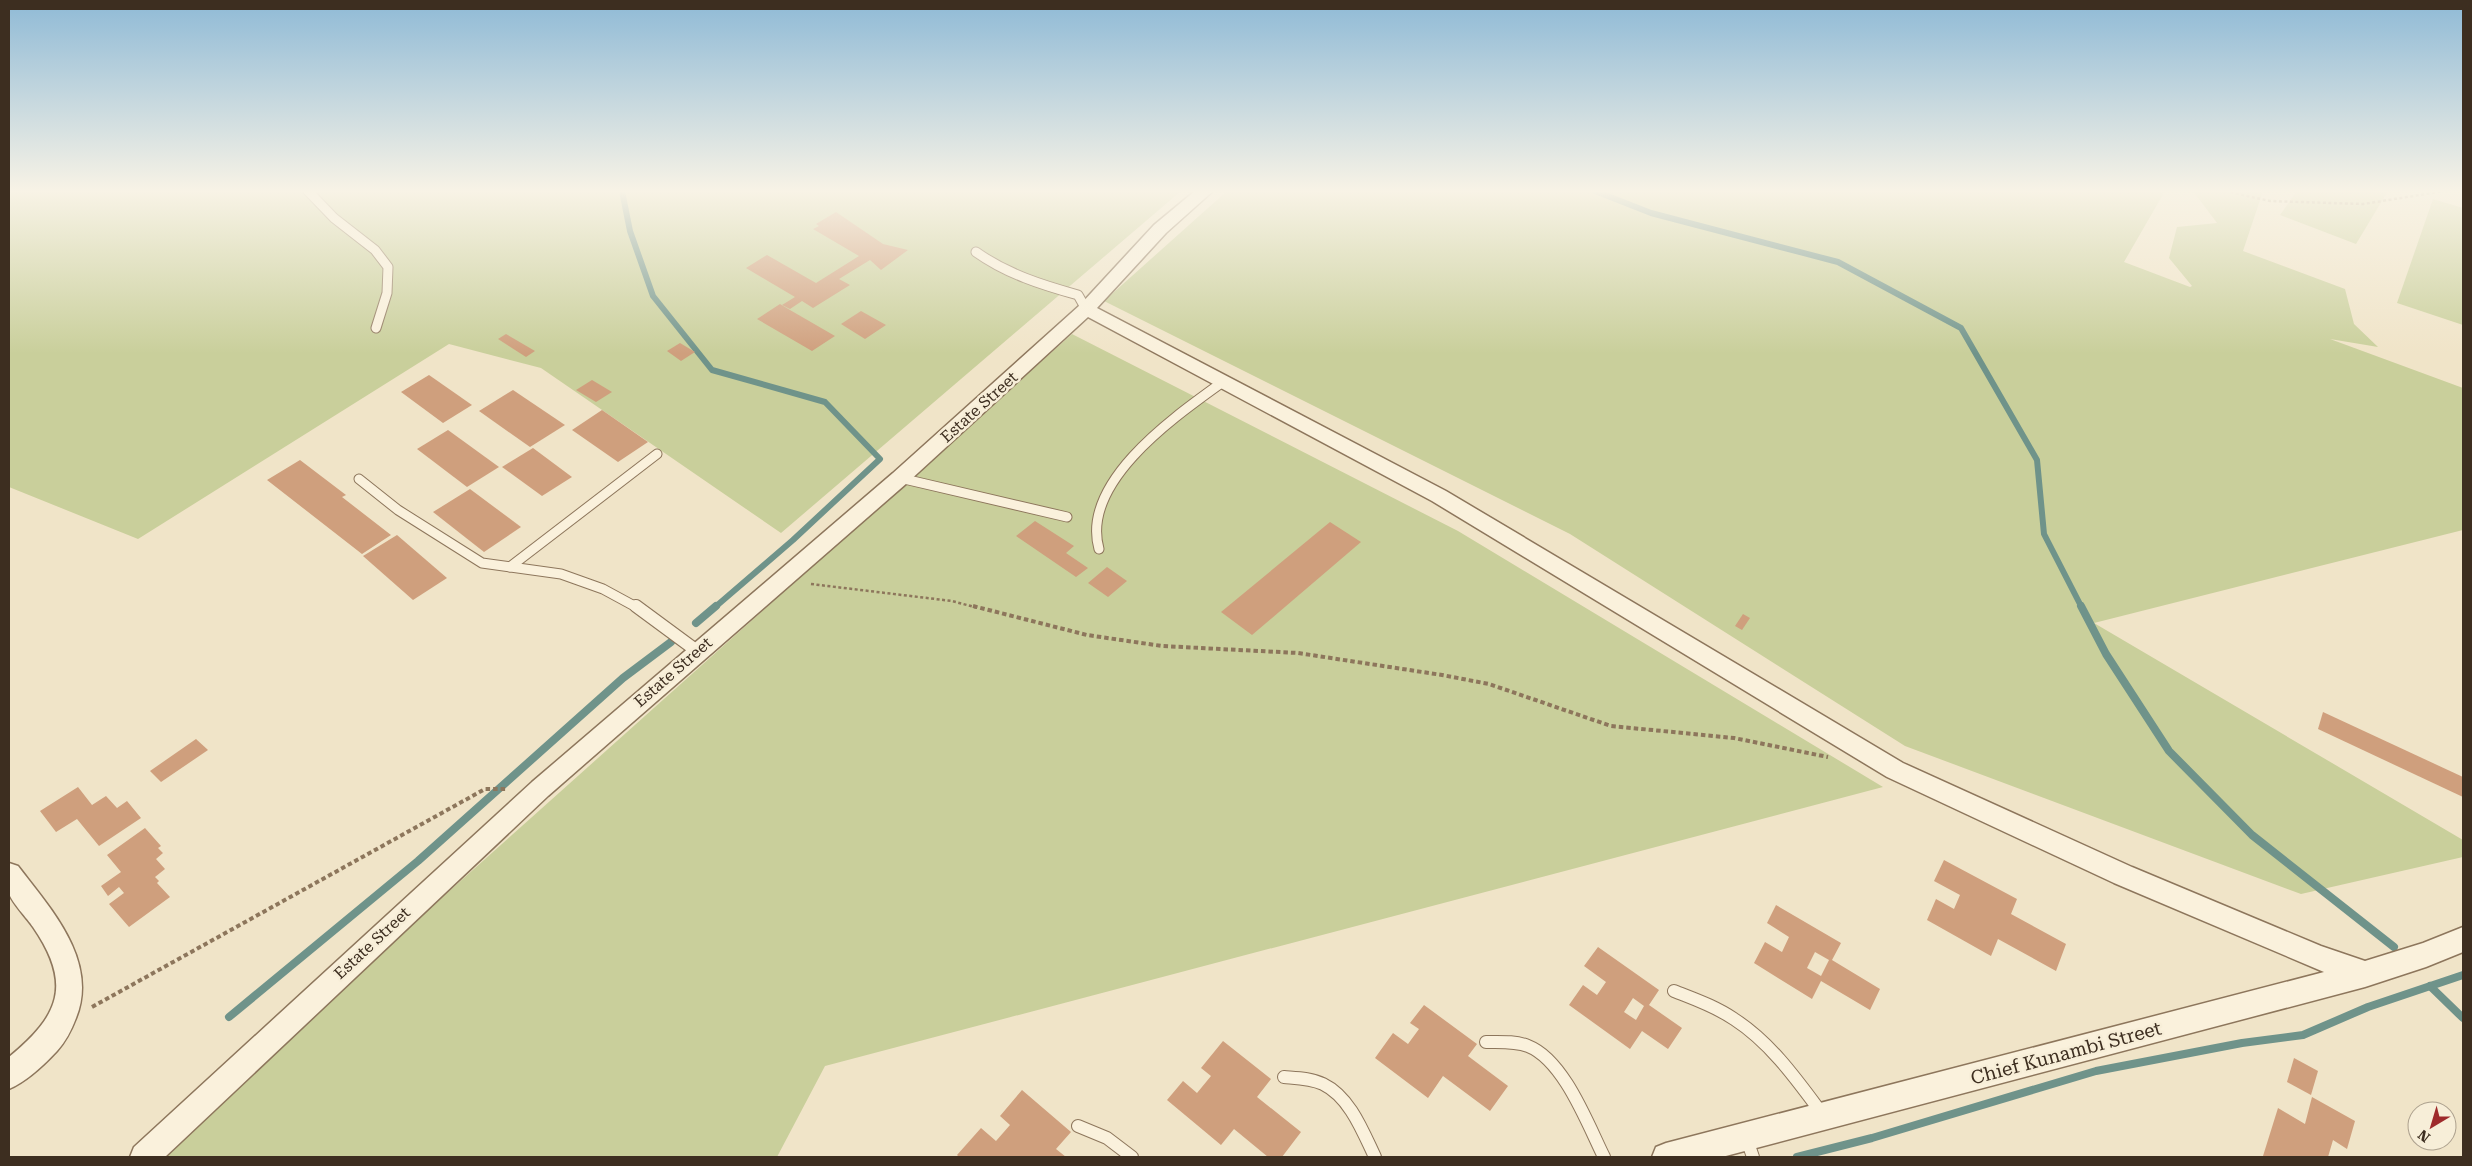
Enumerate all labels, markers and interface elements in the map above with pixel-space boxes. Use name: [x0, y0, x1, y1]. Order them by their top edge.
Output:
street label: Estate Street: [937, 367, 1021, 446]
street label: Estate Street: [630, 633, 716, 711]
street label: Estate Street: [330, 903, 414, 983]
street label: Chief Kunambi Street: [1968, 1016, 2164, 1090]
north arrow: [2407, 1101, 2457, 1151]
text: N: [2415, 1126, 2433, 1146]

